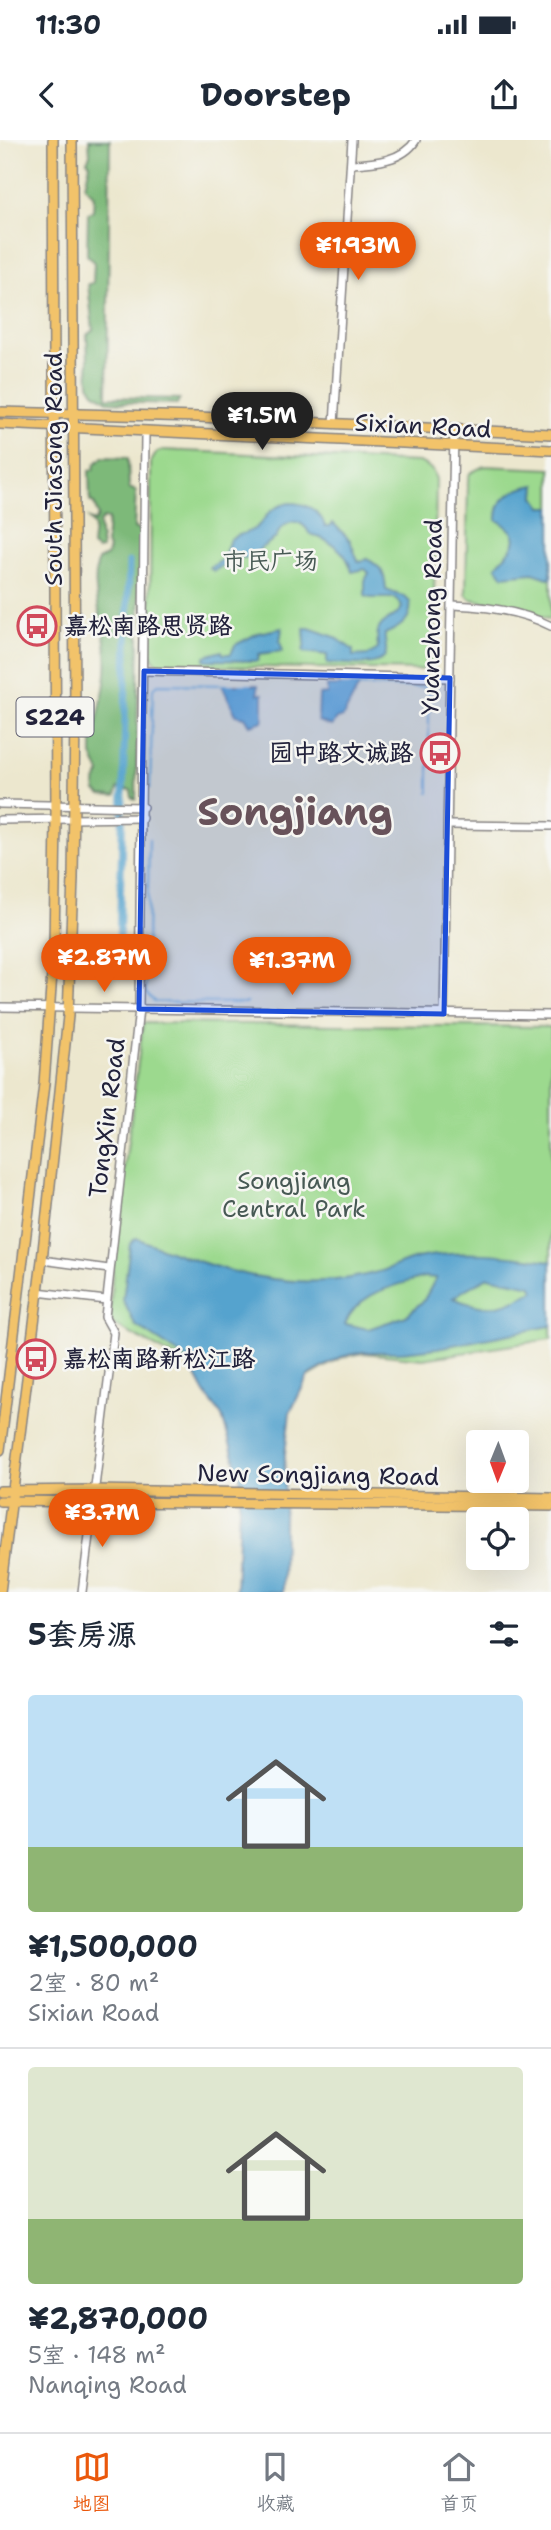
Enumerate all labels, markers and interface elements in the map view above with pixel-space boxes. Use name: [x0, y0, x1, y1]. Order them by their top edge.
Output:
text: 11:30: [35, 7, 101, 42]
text: Doorstep: [200, 73, 351, 116]
icon: back: [28, 76, 66, 114]
icon: share: [485, 76, 523, 114]
pin: ¥1.93M: [301, 222, 415, 282]
text: ¥1.93M: [316, 230, 400, 260]
street label: South Jiasong Road: [38, 352, 70, 586]
pin: ¥1.5M: [213, 392, 311, 452]
text: ¥1.5M: [227, 400, 297, 430]
street label: Sixian Road: [354, 406, 492, 446]
street label: Yuanzhong Road: [414, 519, 450, 715]
park label: 市民广场: [222, 545, 318, 577]
bus stop icon: 嘉松南路思贤路: [16, 605, 58, 647]
place label: 嘉松南路思贤路: [64, 610, 233, 642]
road number: S224: [16, 698, 94, 736]
bus stop icon: 园中路文诚路: [419, 732, 461, 774]
place label: 园中路文诚路: [269, 737, 414, 769]
district label: Songjiang: [197, 786, 393, 837]
pin: ¥2.87M: [47, 934, 161, 994]
pin: ¥1.37M: [235, 938, 349, 997]
text: ¥2.87M: [57, 942, 151, 972]
text: ¥1.37M: [249, 945, 335, 975]
street label: TongXin Road: [81, 1036, 133, 1200]
park label: Songjiang Central Park: [222, 1165, 366, 1225]
bus stop icon: 嘉松南路新松江路: [15, 1338, 57, 1380]
place label: 嘉松南路新松江路: [63, 1343, 256, 1375]
north arrow: [466, 1430, 528, 1493]
map controls: [466, 1430, 529, 1570]
street label: New Songjiang Road: [197, 1457, 439, 1493]
pin: ¥3.7M: [53, 1490, 151, 1549]
text: ¥3.7M: [64, 1497, 140, 1527]
button: locate: [466, 1507, 529, 1570]
text: 5套房源: [28, 1614, 137, 1655]
icon: filters: [485, 1615, 523, 1653]
icon: home: [213, 1741, 339, 1867]
text: ¥1,500,000: [28, 1926, 198, 1967]
text: 2室 · 80 m²: [28, 1968, 159, 1998]
text: Sixian Road: [28, 1998, 159, 2028]
icon: home: [213, 2113, 339, 2239]
text: ¥2,870,000: [28, 2298, 208, 2339]
text: 5室 · 148 m²: [28, 2340, 166, 2370]
text: Nanqing Road: [28, 2370, 187, 2400]
tab: 地图: [73, 2448, 111, 2516]
tab: 收藏: [256, 2448, 294, 2516]
tab: 首页: [440, 2448, 478, 2516]

